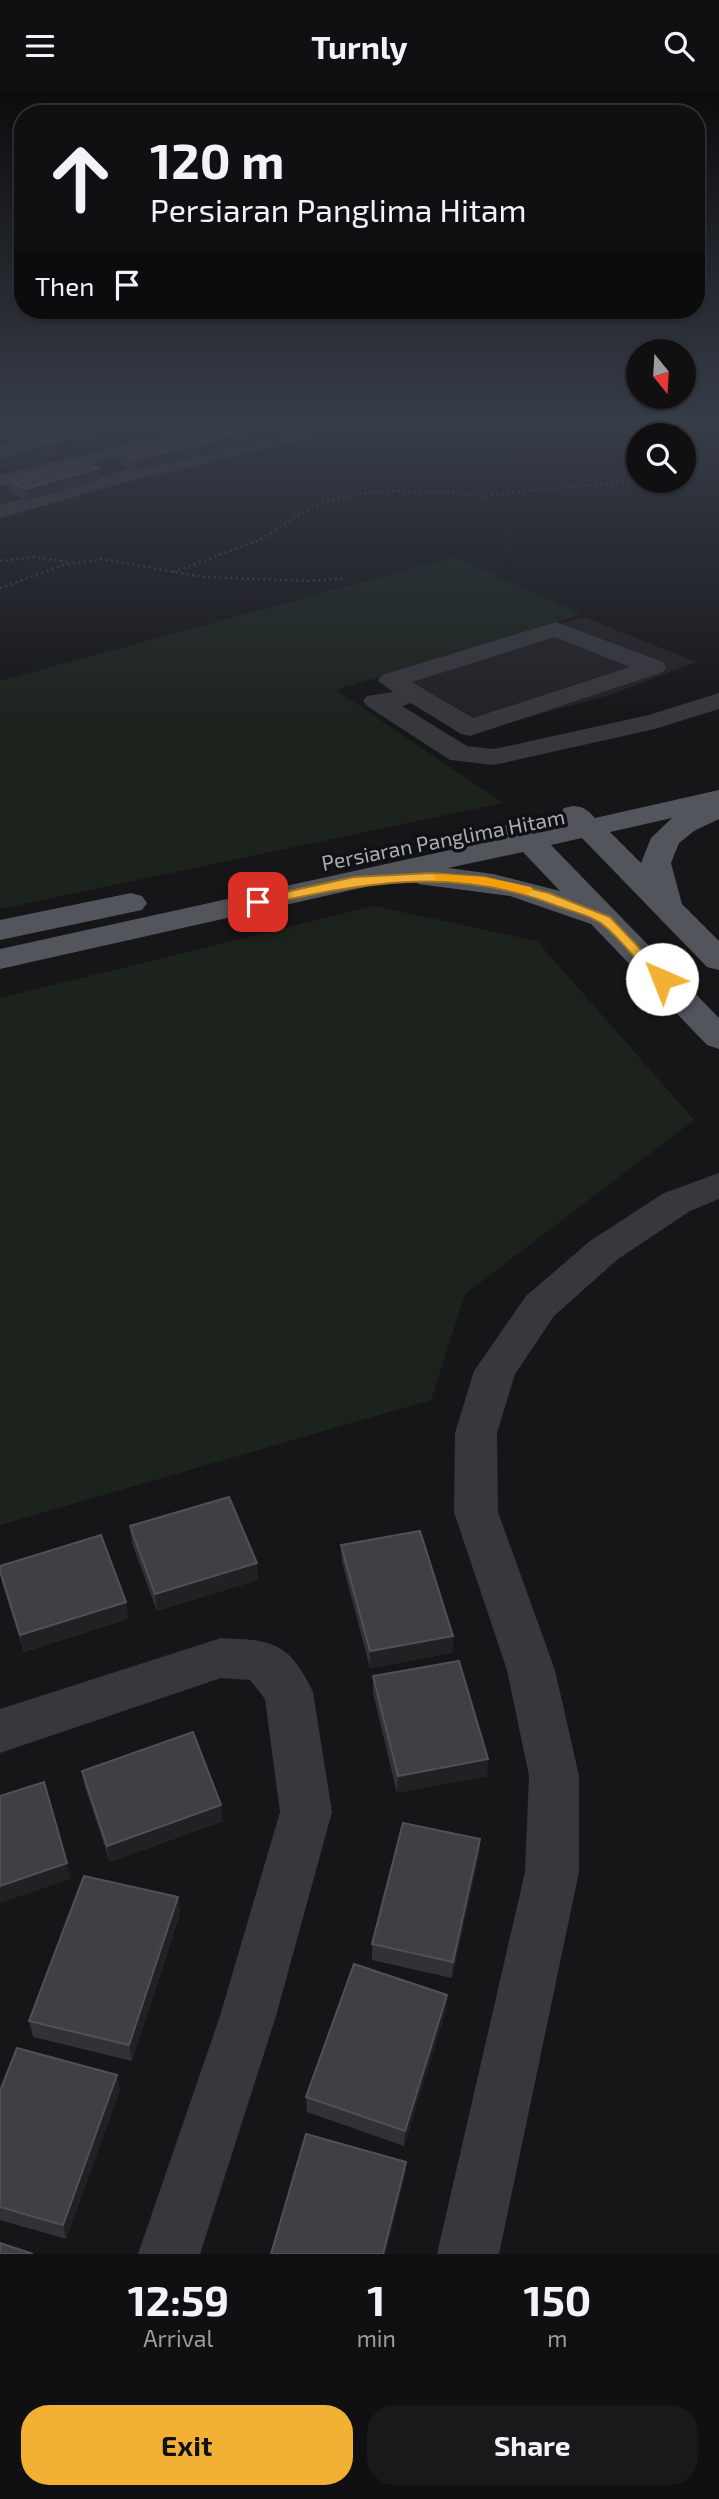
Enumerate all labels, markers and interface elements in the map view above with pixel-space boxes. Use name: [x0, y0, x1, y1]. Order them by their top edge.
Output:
icon: menu: [21, 27, 59, 65]
text: Turnly: [311, 27, 408, 65]
icon: search: [660, 27, 698, 65]
text: 120 m: [150, 130, 284, 189]
icon: ahead: [35, 133, 126, 224]
text: Persiaran Panglima Hitam: [150, 190, 527, 228]
icon: arrive: [108, 266, 146, 304]
text: Then: [35, 270, 94, 301]
north arrow: [626, 339, 696, 409]
map controls: [626, 339, 696, 493]
button: search: [626, 423, 696, 493]
street label: Persiaran Panglima Hitam: [319, 803, 567, 875]
pin: [228, 872, 288, 932]
icon: arrive: [239, 883, 277, 921]
position arrow: [625, 942, 699, 1016]
text: 12:59: [128, 2274, 229, 2324]
text: 1: [367, 2274, 385, 2324]
text: 150: [524, 2274, 591, 2324]
text: Arrival: [143, 2324, 213, 2352]
text: min: [357, 2324, 396, 2352]
text: m: [547, 2324, 568, 2352]
button: Exit: [21, 2405, 353, 2485]
button: Share: [367, 2405, 698, 2485]

